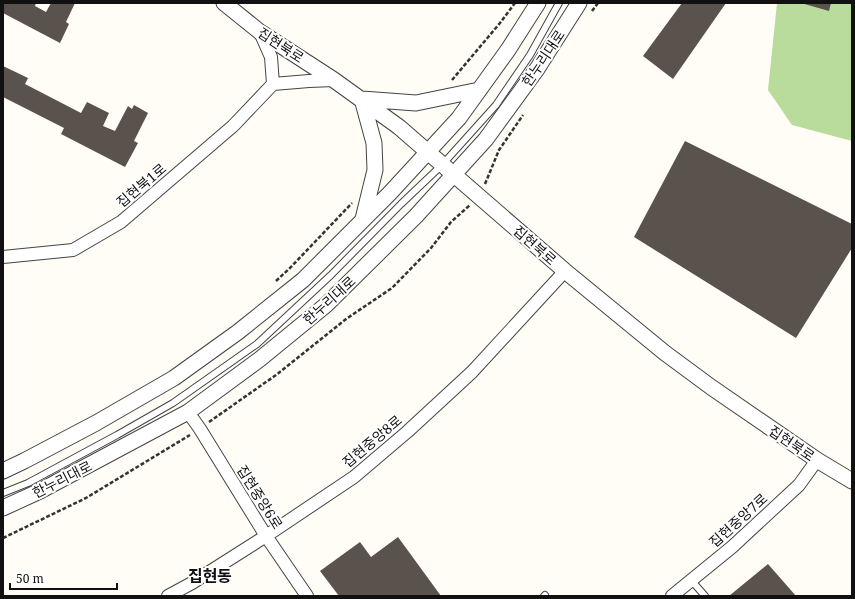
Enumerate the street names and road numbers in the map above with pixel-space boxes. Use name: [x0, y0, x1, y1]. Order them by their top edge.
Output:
street label: 집현북로: [254, 23, 308, 67]
street label: 한누리대로: [517, 26, 569, 90]
street label: 집현북1로: [112, 159, 170, 211]
street label: 집현북로: [509, 221, 561, 269]
street label: 한누리대로: [299, 271, 359, 329]
street label: 집현중앙8로: [338, 410, 406, 471]
street label: 집현북로: [765, 421, 819, 465]
street label: 한누리대로: [29, 456, 95, 502]
street label: 집현중앙6로: [233, 461, 287, 533]
street label: 집현중앙7로: [705, 489, 771, 551]

